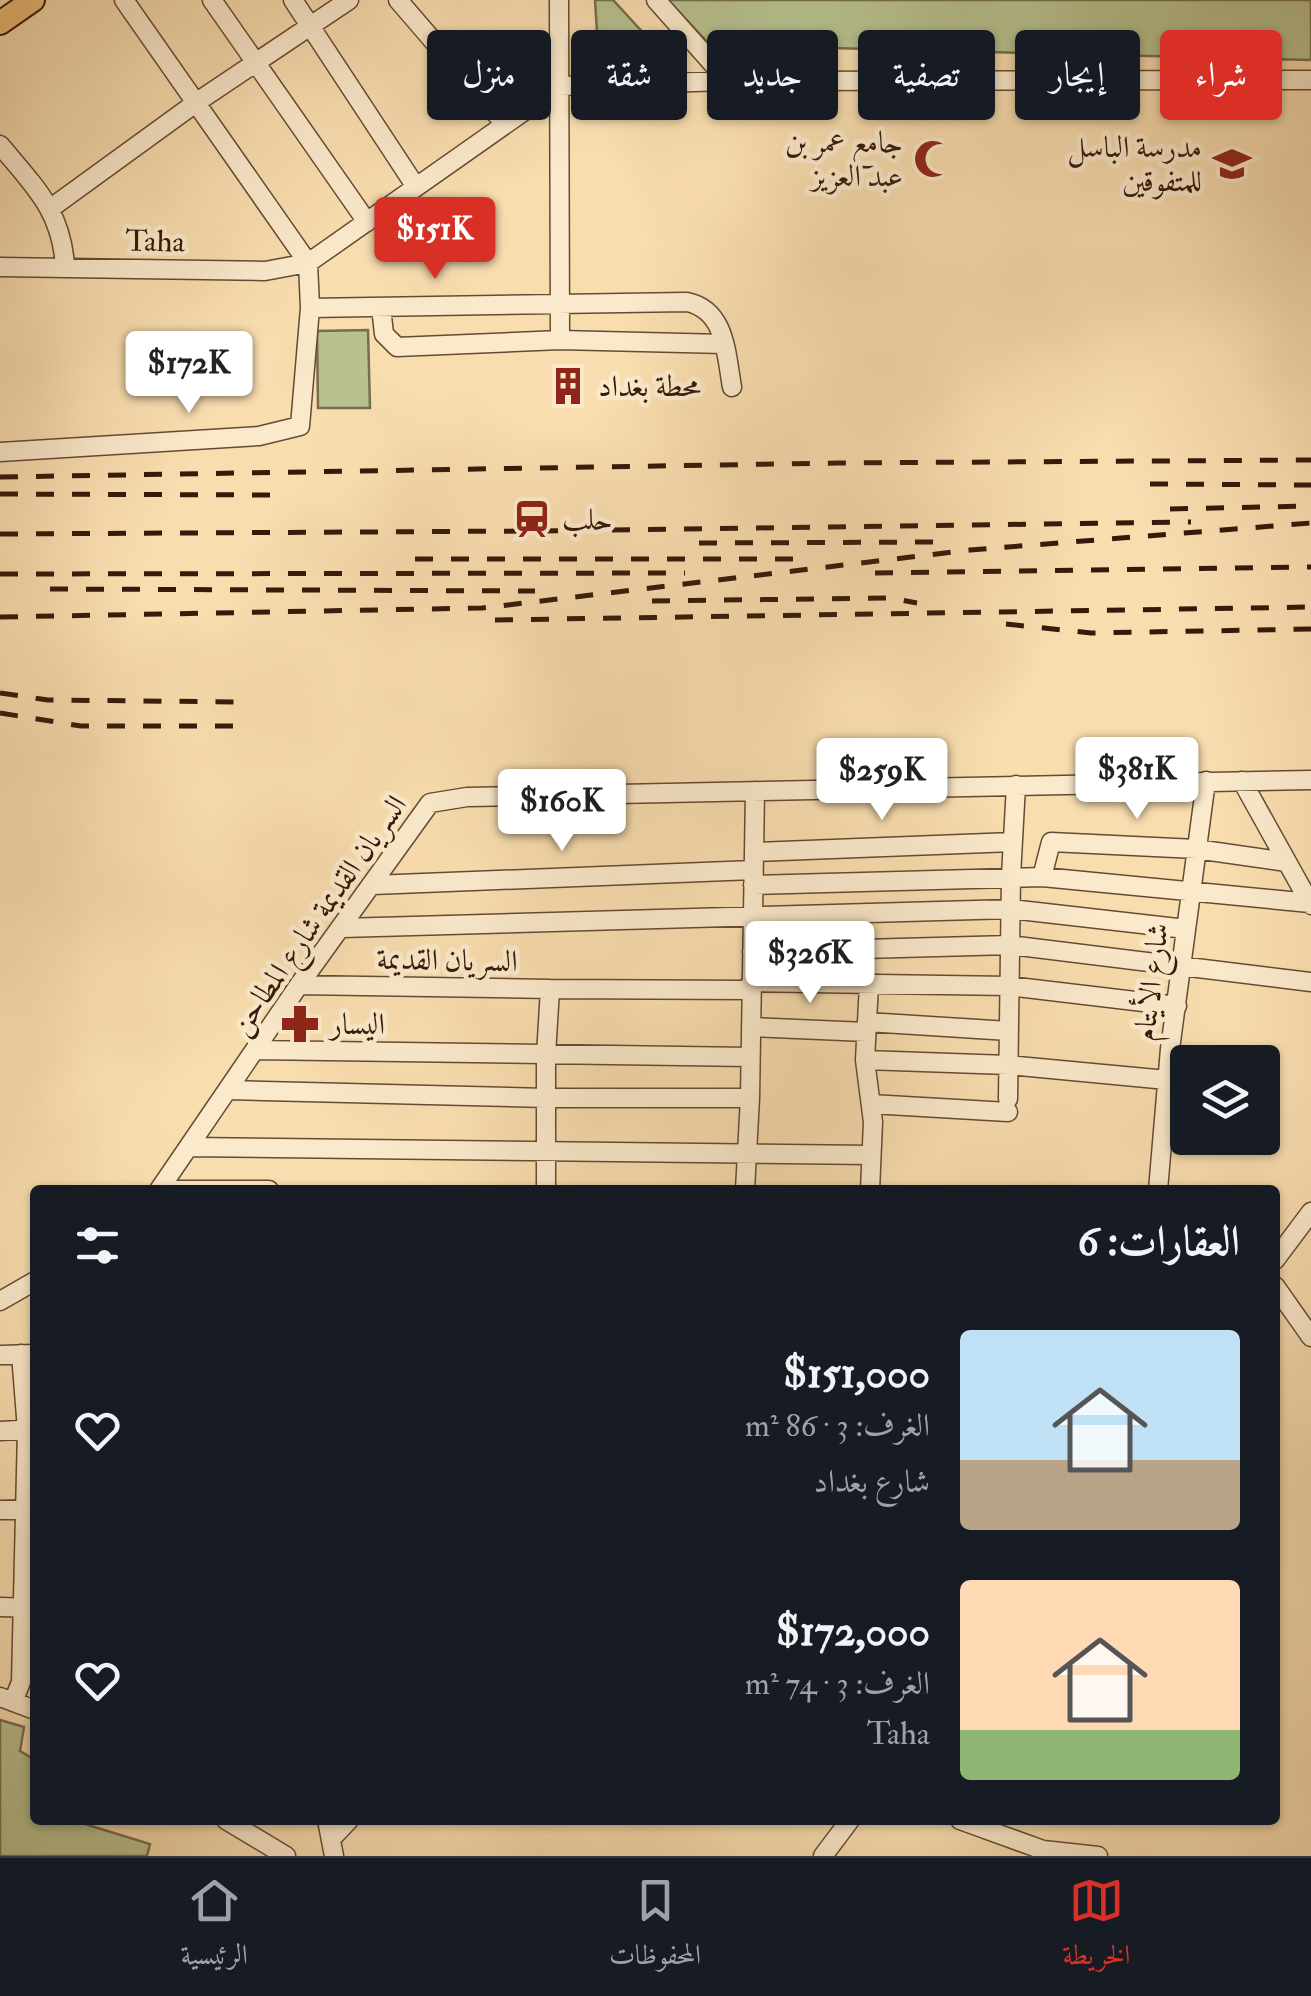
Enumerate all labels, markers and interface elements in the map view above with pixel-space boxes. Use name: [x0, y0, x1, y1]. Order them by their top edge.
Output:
chip: منزل: [427, 30, 551, 120]
chip: شقة: [571, 30, 687, 120]
chip: جديد: [707, 30, 838, 120]
chip: تصفية: [858, 30, 995, 120]
chip: إيجار: [1015, 30, 1140, 120]
chip: شراء: [1160, 30, 1282, 120]
place label: جامع عمر بن عبد العزيز: [785, 124, 903, 195]
place label: مدرسة الباسل للمتفوقين: [1067, 129, 1202, 200]
mosque icon: جامع عمر بن عبد العزيز: [912, 138, 954, 180]
school or university icon: مدرسة الباسل للمتفوقين: [1211, 143, 1253, 185]
pin: $151K: [365, 197, 505, 282]
text: $151K: [396, 209, 474, 249]
street label: Taha: [125, 222, 186, 261]
pin: $172K: [119, 331, 259, 416]
text: $172K: [148, 343, 230, 383]
building icon: محطة بغداد: [547, 365, 589, 407]
place label: محطة بغداد: [598, 368, 701, 405]
station icon: حلب: [511, 498, 553, 540]
place label: حلب: [562, 501, 613, 538]
pin: $381K: [1067, 737, 1207, 822]
pin: $259K: [812, 738, 952, 823]
text: $381K: [1097, 749, 1177, 789]
text: $259K: [838, 750, 926, 790]
pin: $160K: [492, 769, 632, 854]
text: $160K: [520, 781, 604, 821]
street label: السريان القديمة شارع المطاحن: [222, 788, 420, 1046]
pin: $326K: [740, 921, 880, 1006]
street label: شارع الأيتام: [1123, 921, 1184, 1044]
text: $326K: [767, 933, 853, 973]
street label: السريان القديمة: [376, 941, 518, 981]
pharmacy icon: اليسار: [279, 1003, 321, 1045]
place label: اليسار: [327, 1006, 385, 1043]
map controls: [1170, 1045, 1280, 1155]
button: layers: [1170, 1045, 1280, 1155]
text: العقارات: 6: [1077, 1216, 1240, 1268]
icon: filters: [70, 1218, 125, 1273]
text: $151,000: [783, 1348, 930, 1400]
icon: home: [1040, 1370, 1160, 1490]
icon: heart: [70, 1403, 125, 1458]
text: الغرف: 3 · 86 m²: [745, 1406, 930, 1446]
text: شارع بغداد: [814, 1462, 930, 1502]
text: $172,000: [776, 1606, 930, 1658]
icon: home: [1040, 1620, 1160, 1740]
icon: heart: [70, 1653, 125, 1708]
text: الغرف: 3 · 74 m²: [745, 1664, 930, 1704]
text: Taha: [867, 1714, 930, 1754]
tab: الرئيسية: [181, 1873, 248, 1982]
tab: المحفوظات: [609, 1873, 701, 1982]
tab: الخريطة: [1062, 1873, 1130, 1982]

